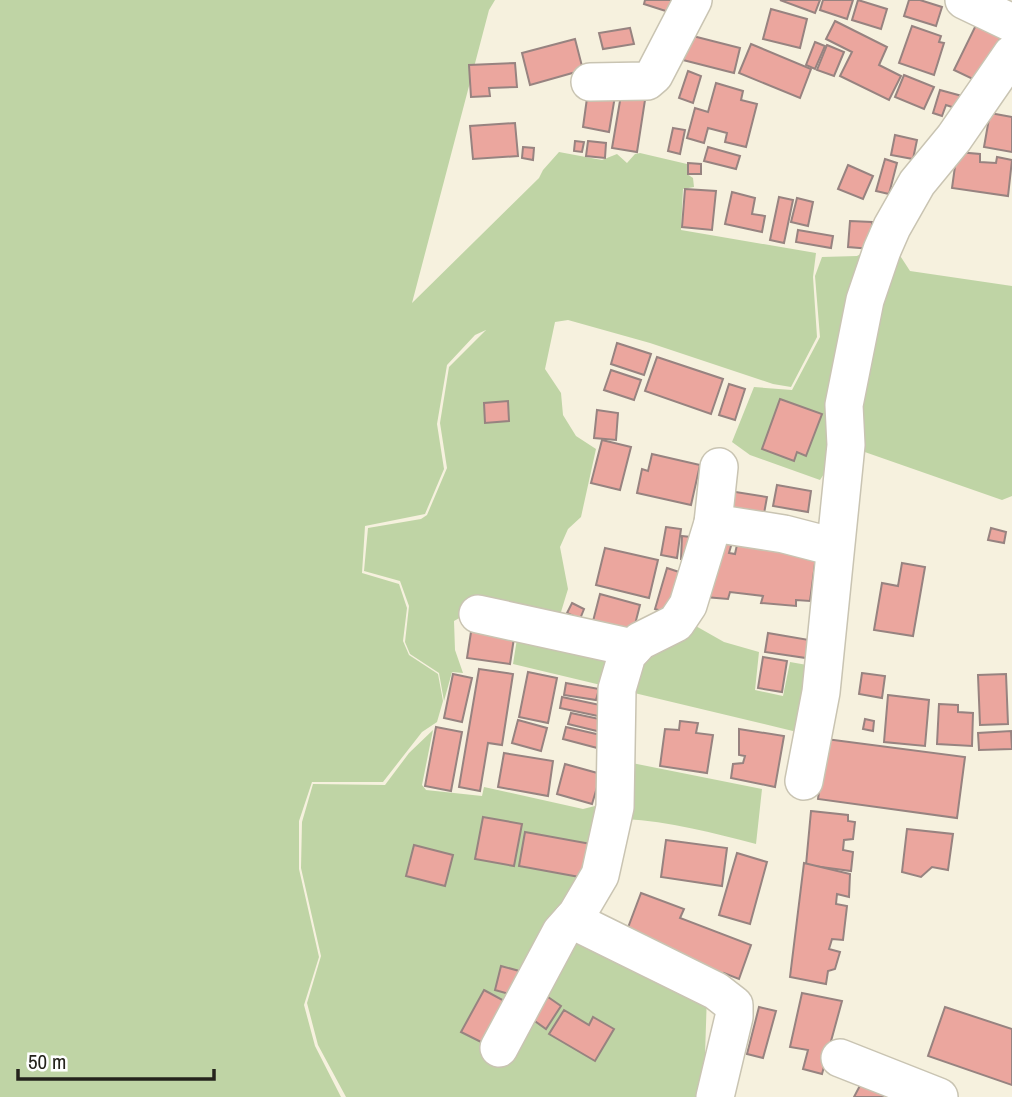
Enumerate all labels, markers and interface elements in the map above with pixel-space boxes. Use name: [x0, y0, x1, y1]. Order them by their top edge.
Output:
scale bar: [18, 1038, 214, 1082]
text: 50 m: [28, 1047, 66, 1076]

